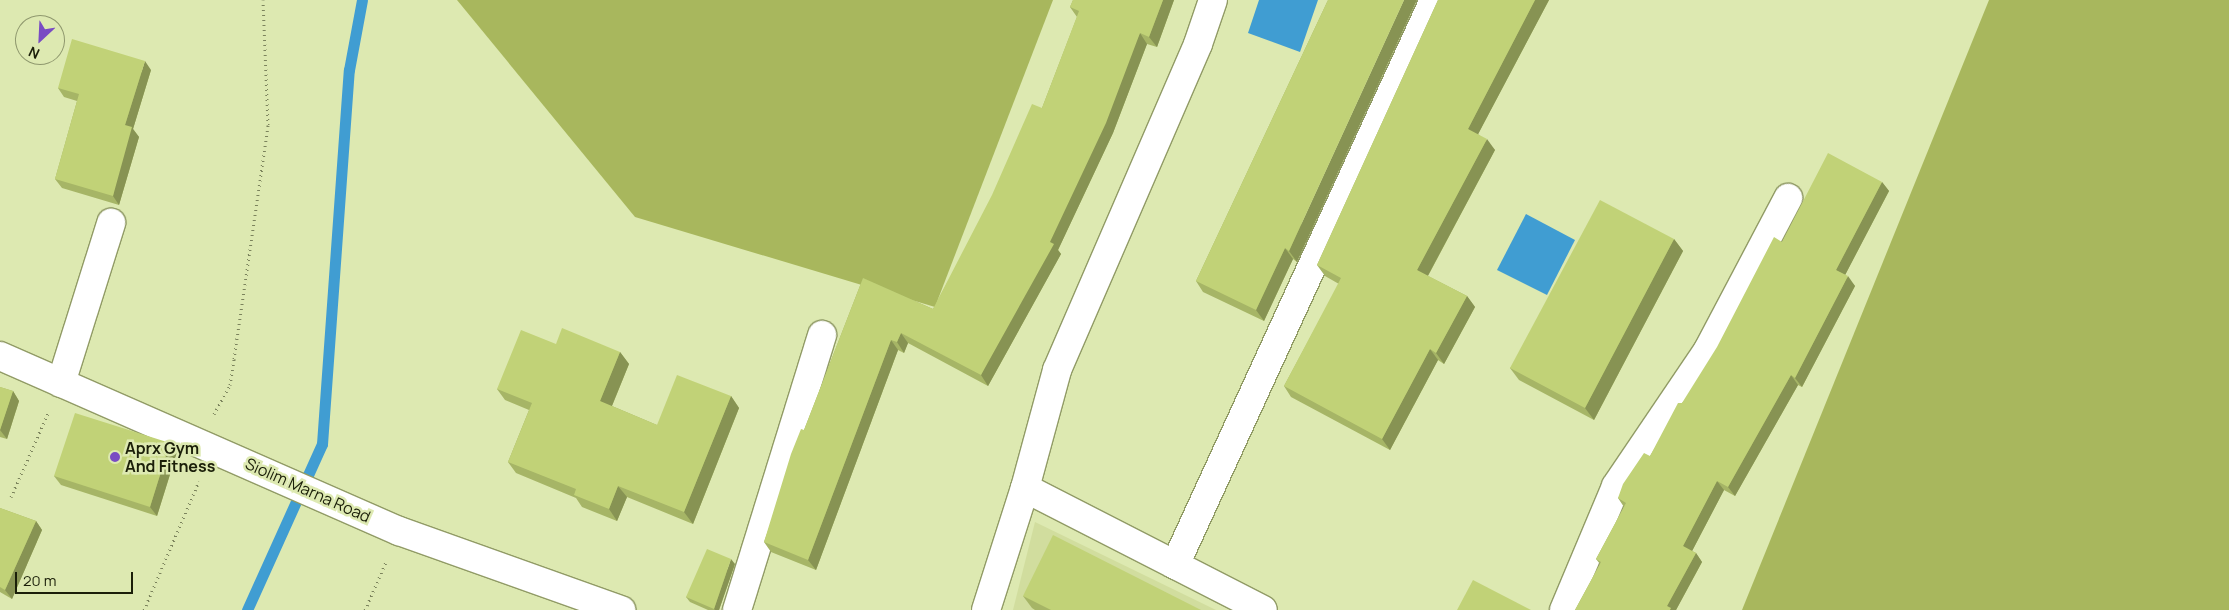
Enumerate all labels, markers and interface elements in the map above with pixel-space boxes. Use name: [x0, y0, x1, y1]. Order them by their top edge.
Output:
north arrow: [15, 15, 65, 65]
text: N: [25, 42, 42, 64]
place label: Aprx Gym And Fitness: [125, 438, 215, 476]
marker: Aprx Gym And Fitness: [109, 451, 121, 463]
street label: Siolim Marna Road: [242, 454, 374, 526]
scale bar: [18, 562, 135, 594]
text: 20 m: [23, 570, 56, 591]

